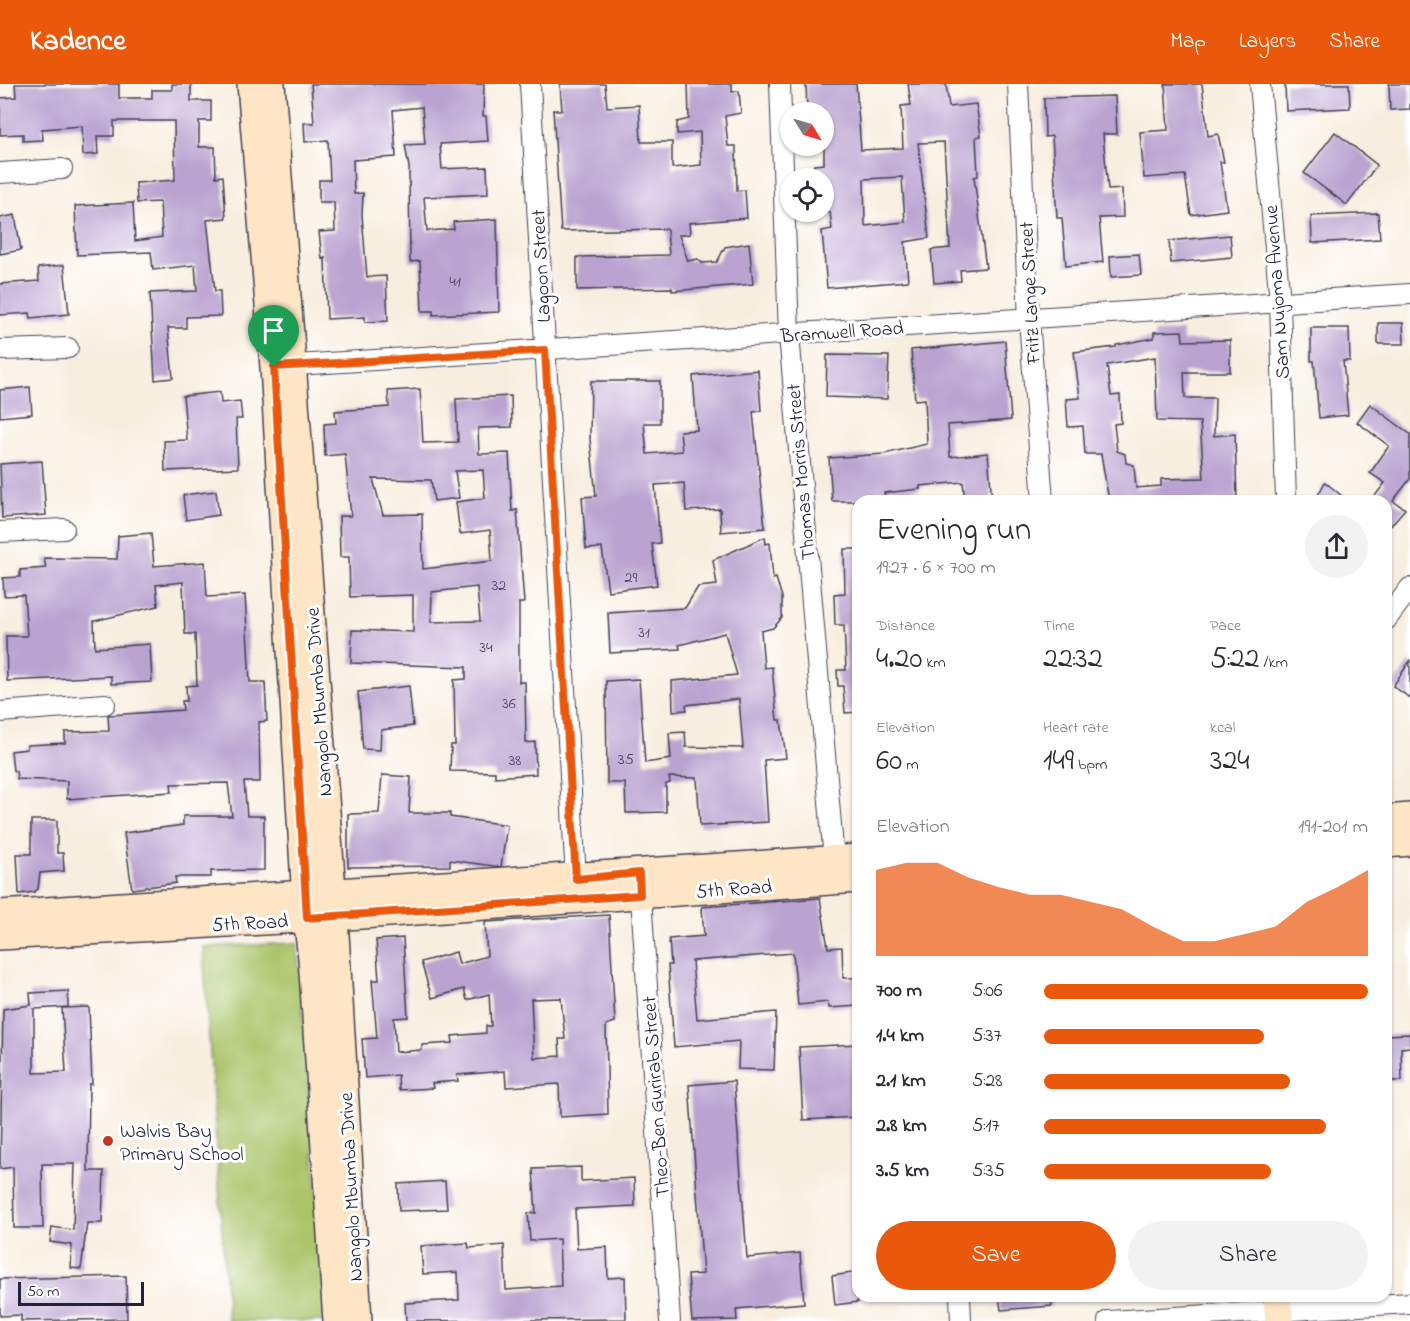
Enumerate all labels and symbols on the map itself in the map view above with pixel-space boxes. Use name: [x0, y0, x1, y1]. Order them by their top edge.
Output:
north arrow: [780, 102, 834, 156]
street label: Sam Nujoma Avenue: [1258, 204, 1299, 380]
street label: Lagoon Street: [525, 208, 561, 323]
street label: Fritz Lange Street: [1013, 221, 1051, 366]
house number: 41: [449, 270, 461, 294]
pin: [248, 305, 299, 367]
street label: Bramwell Road: [779, 315, 905, 352]
street label: Thomas Morris Street: [780, 382, 825, 561]
house number: 29: [625, 566, 638, 590]
house number: 32: [492, 574, 506, 598]
street label: Nangolo Mbumba Drive: [299, 606, 343, 797]
house number: 31: [638, 621, 650, 645]
house number: 34: [479, 636, 493, 660]
house number: 36: [502, 692, 516, 716]
house number: 35: [618, 748, 634, 772]
house number: 38: [509, 749, 521, 773]
street label: 5th Road: [695, 873, 773, 908]
street label: 5th Road: [211, 908, 289, 941]
street label: Theo-Ben Gurirab Street: [636, 995, 679, 1198]
street label: Nangolo Mbumba Drive: [333, 1091, 373, 1282]
place label: Walvis Bay Primary School: [120, 1118, 244, 1170]
marker: Walvis Bay Primary School: [101, 1134, 115, 1148]
scale bar: [18, 1279, 144, 1306]

